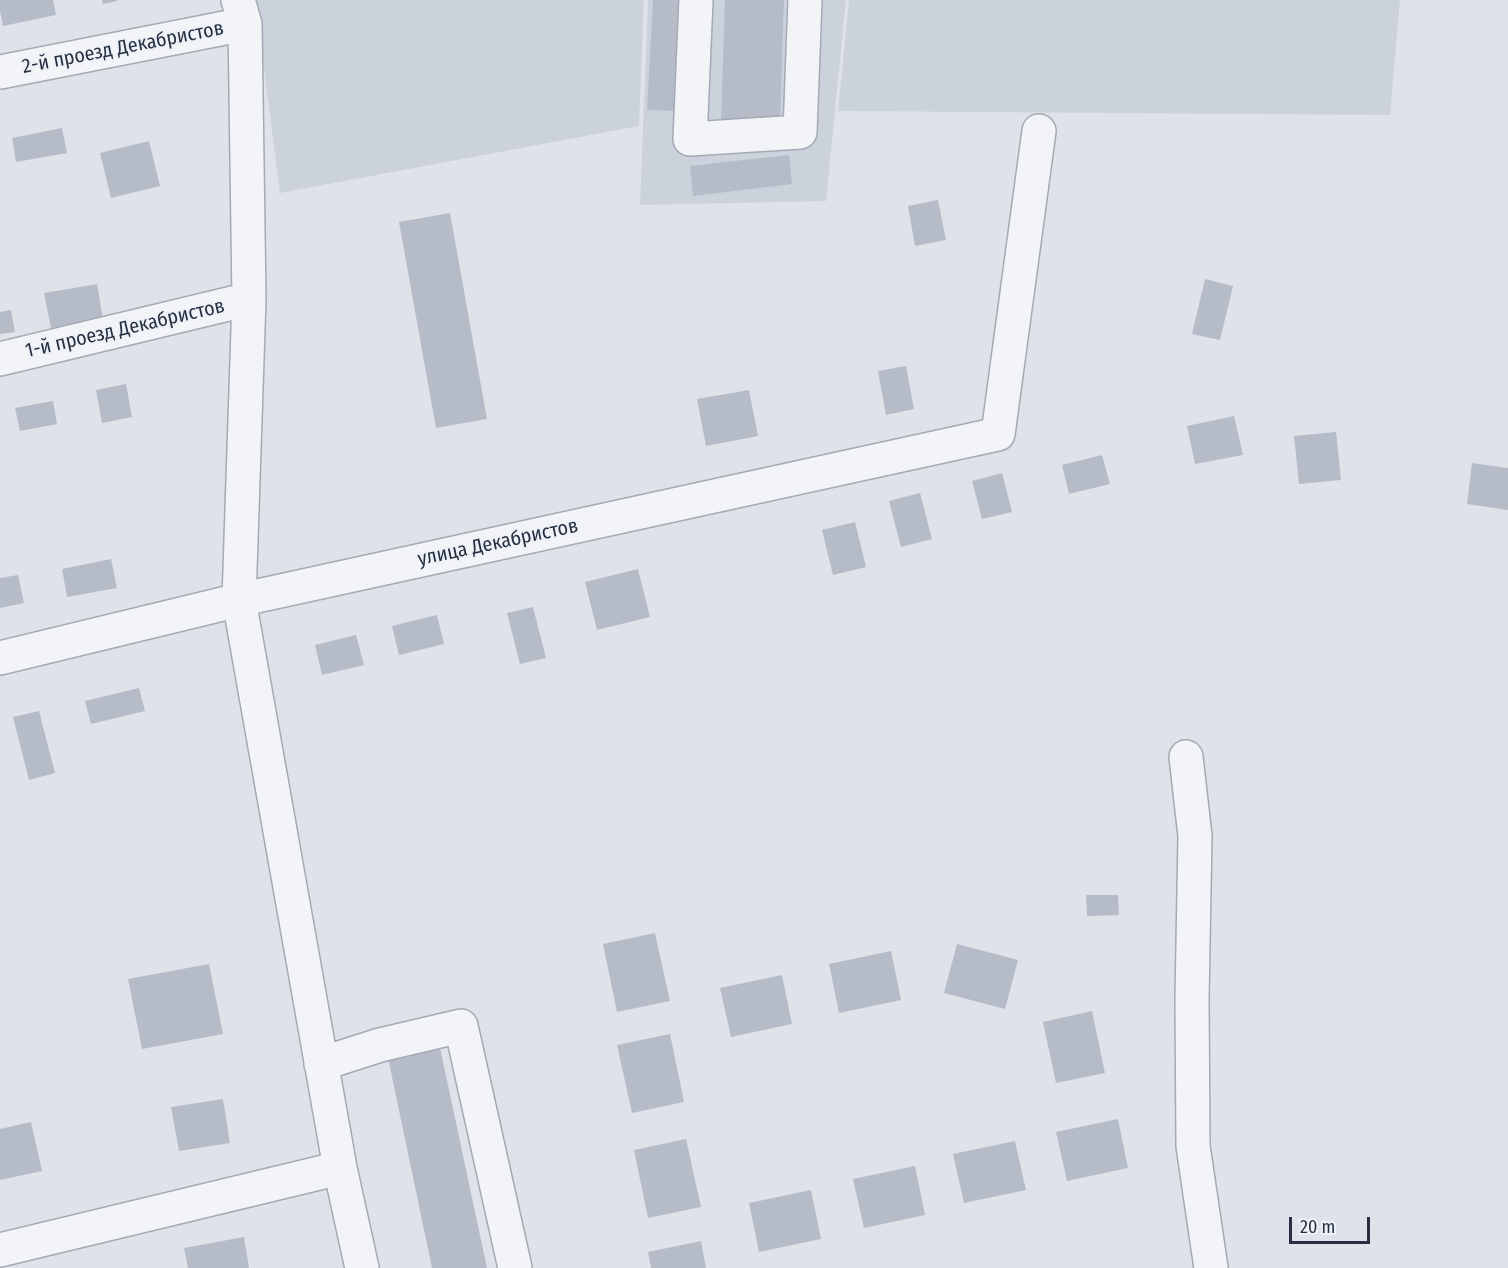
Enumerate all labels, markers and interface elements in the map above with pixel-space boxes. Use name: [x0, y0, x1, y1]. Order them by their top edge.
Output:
street label: 2-й проезд Декабристов: [20, 17, 226, 79]
street label: 1-й проезд Декабристов: [23, 294, 227, 364]
street label: улица Декабристов: [416, 514, 580, 572]
scale bar: [1292, 1205, 1373, 1243]
text: 20 m: [1300, 1216, 1335, 1238]

